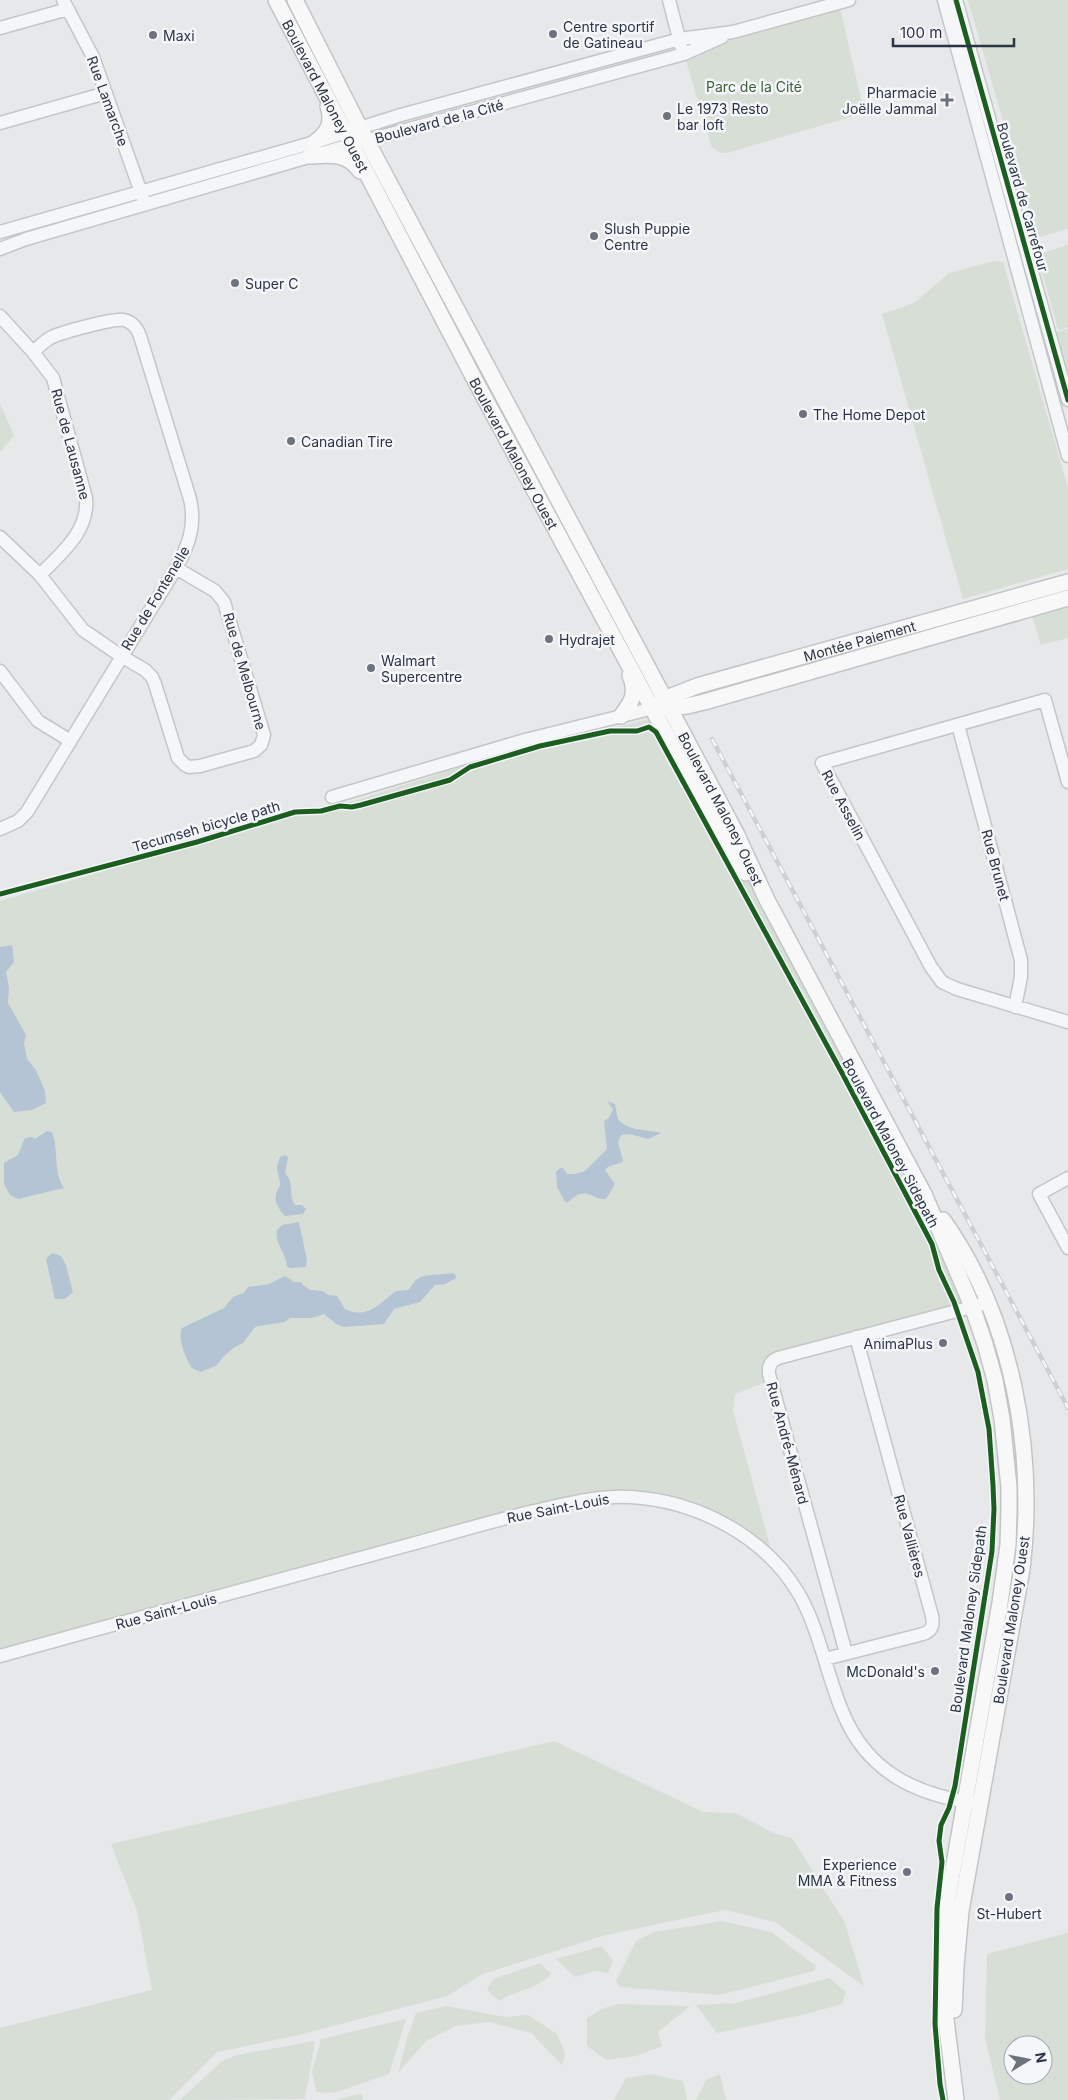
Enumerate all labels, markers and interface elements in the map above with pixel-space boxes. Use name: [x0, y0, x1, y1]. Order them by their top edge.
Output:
scale bar: [893, 15, 1014, 47]
street label: Boulevard Maloney Ouest: [279, 16, 373, 175]
place label: Centre sportif de Gatineau: [563, 18, 654, 51]
text: 100 m: [900, 23, 942, 42]
place label: Maxi: [163, 27, 195, 44]
marker: Centre sportif de Gatineau: [547, 28, 559, 40]
marker: Maxi: [147, 29, 159, 41]
street label: Rue Lamarche: [84, 54, 132, 148]
park label: Parc de la Cité: [706, 78, 802, 95]
place label: Pharmacie Joëlle Jammal: [842, 84, 937, 117]
marker: Pharmacie Joëlle Jammal: [941, 94, 953, 106]
street label: Boulevard de la Cité: [373, 96, 505, 146]
place label: Le 1973 Resto bar loft: [677, 100, 769, 133]
marker: Le 1973 Resto bar loft: [661, 110, 673, 122]
street label: Boulevard de Carrefour: [994, 120, 1052, 274]
place label: Slush Puppie Centre: [604, 220, 690, 253]
marker: Slush Puppie Centre: [588, 230, 600, 242]
place label: Super C: [245, 275, 298, 292]
marker: Super C: [229, 277, 241, 289]
street label: Boulevard Maloney Ouest: [467, 374, 562, 532]
street label: Rue de Lausanne: [48, 387, 94, 501]
place label: The Home Depot: [813, 406, 926, 423]
marker: The Home Depot: [797, 408, 809, 420]
place label: Canadian Tire: [301, 433, 393, 450]
marker: Canadian Tire: [285, 435, 297, 447]
street label: Rue de Fontenelle: [117, 543, 193, 653]
street label: Rue de Melbourne: [220, 610, 270, 732]
street label: Montée Paiement: [801, 617, 918, 664]
place label: Hydrajet: [559, 631, 615, 648]
marker: Hydrajet: [543, 633, 555, 645]
place label: Walmart Supercentre: [381, 652, 462, 685]
marker: Walmart Supercentre: [365, 662, 377, 674]
street label: Boulevard Maloney Ouest: [675, 729, 768, 888]
street label: Rue Asselin: [818, 767, 870, 843]
street label: Tecumseh bicycle path: [130, 797, 282, 855]
street label: Rue Brunet: [978, 827, 1014, 903]
street label: Boulevard Maloney Sidepath: [839, 1056, 943, 1230]
place label: AnimaPlus: [864, 1335, 933, 1352]
marker: AnimaPlus: [937, 1337, 949, 1349]
street label: Rue André-Ménard: [763, 1380, 813, 1506]
street label: Rue Saint-Louis: [505, 1490, 611, 1526]
street label: Rue Vallières: [891, 1493, 929, 1579]
street label: Boulevard Maloney Sidepath: [946, 1524, 990, 1714]
street label: Boulevard Maloney Ouest: [989, 1534, 1033, 1705]
street label: Rue Saint-Louis: [114, 1589, 218, 1633]
place label: McDonald's: [846, 1663, 925, 1680]
marker: McDonald's: [929, 1665, 941, 1677]
place label: Experience MMA & Fitness: [798, 1856, 897, 1889]
marker: Experience MMA & Fitness: [901, 1866, 913, 1878]
marker: St-Hubert: [1003, 1891, 1015, 1903]
place label: St-Hubert: [976, 1905, 1042, 1922]
north arrow: [1003, 2035, 1053, 2085]
text: N: [1032, 2051, 1051, 2064]

